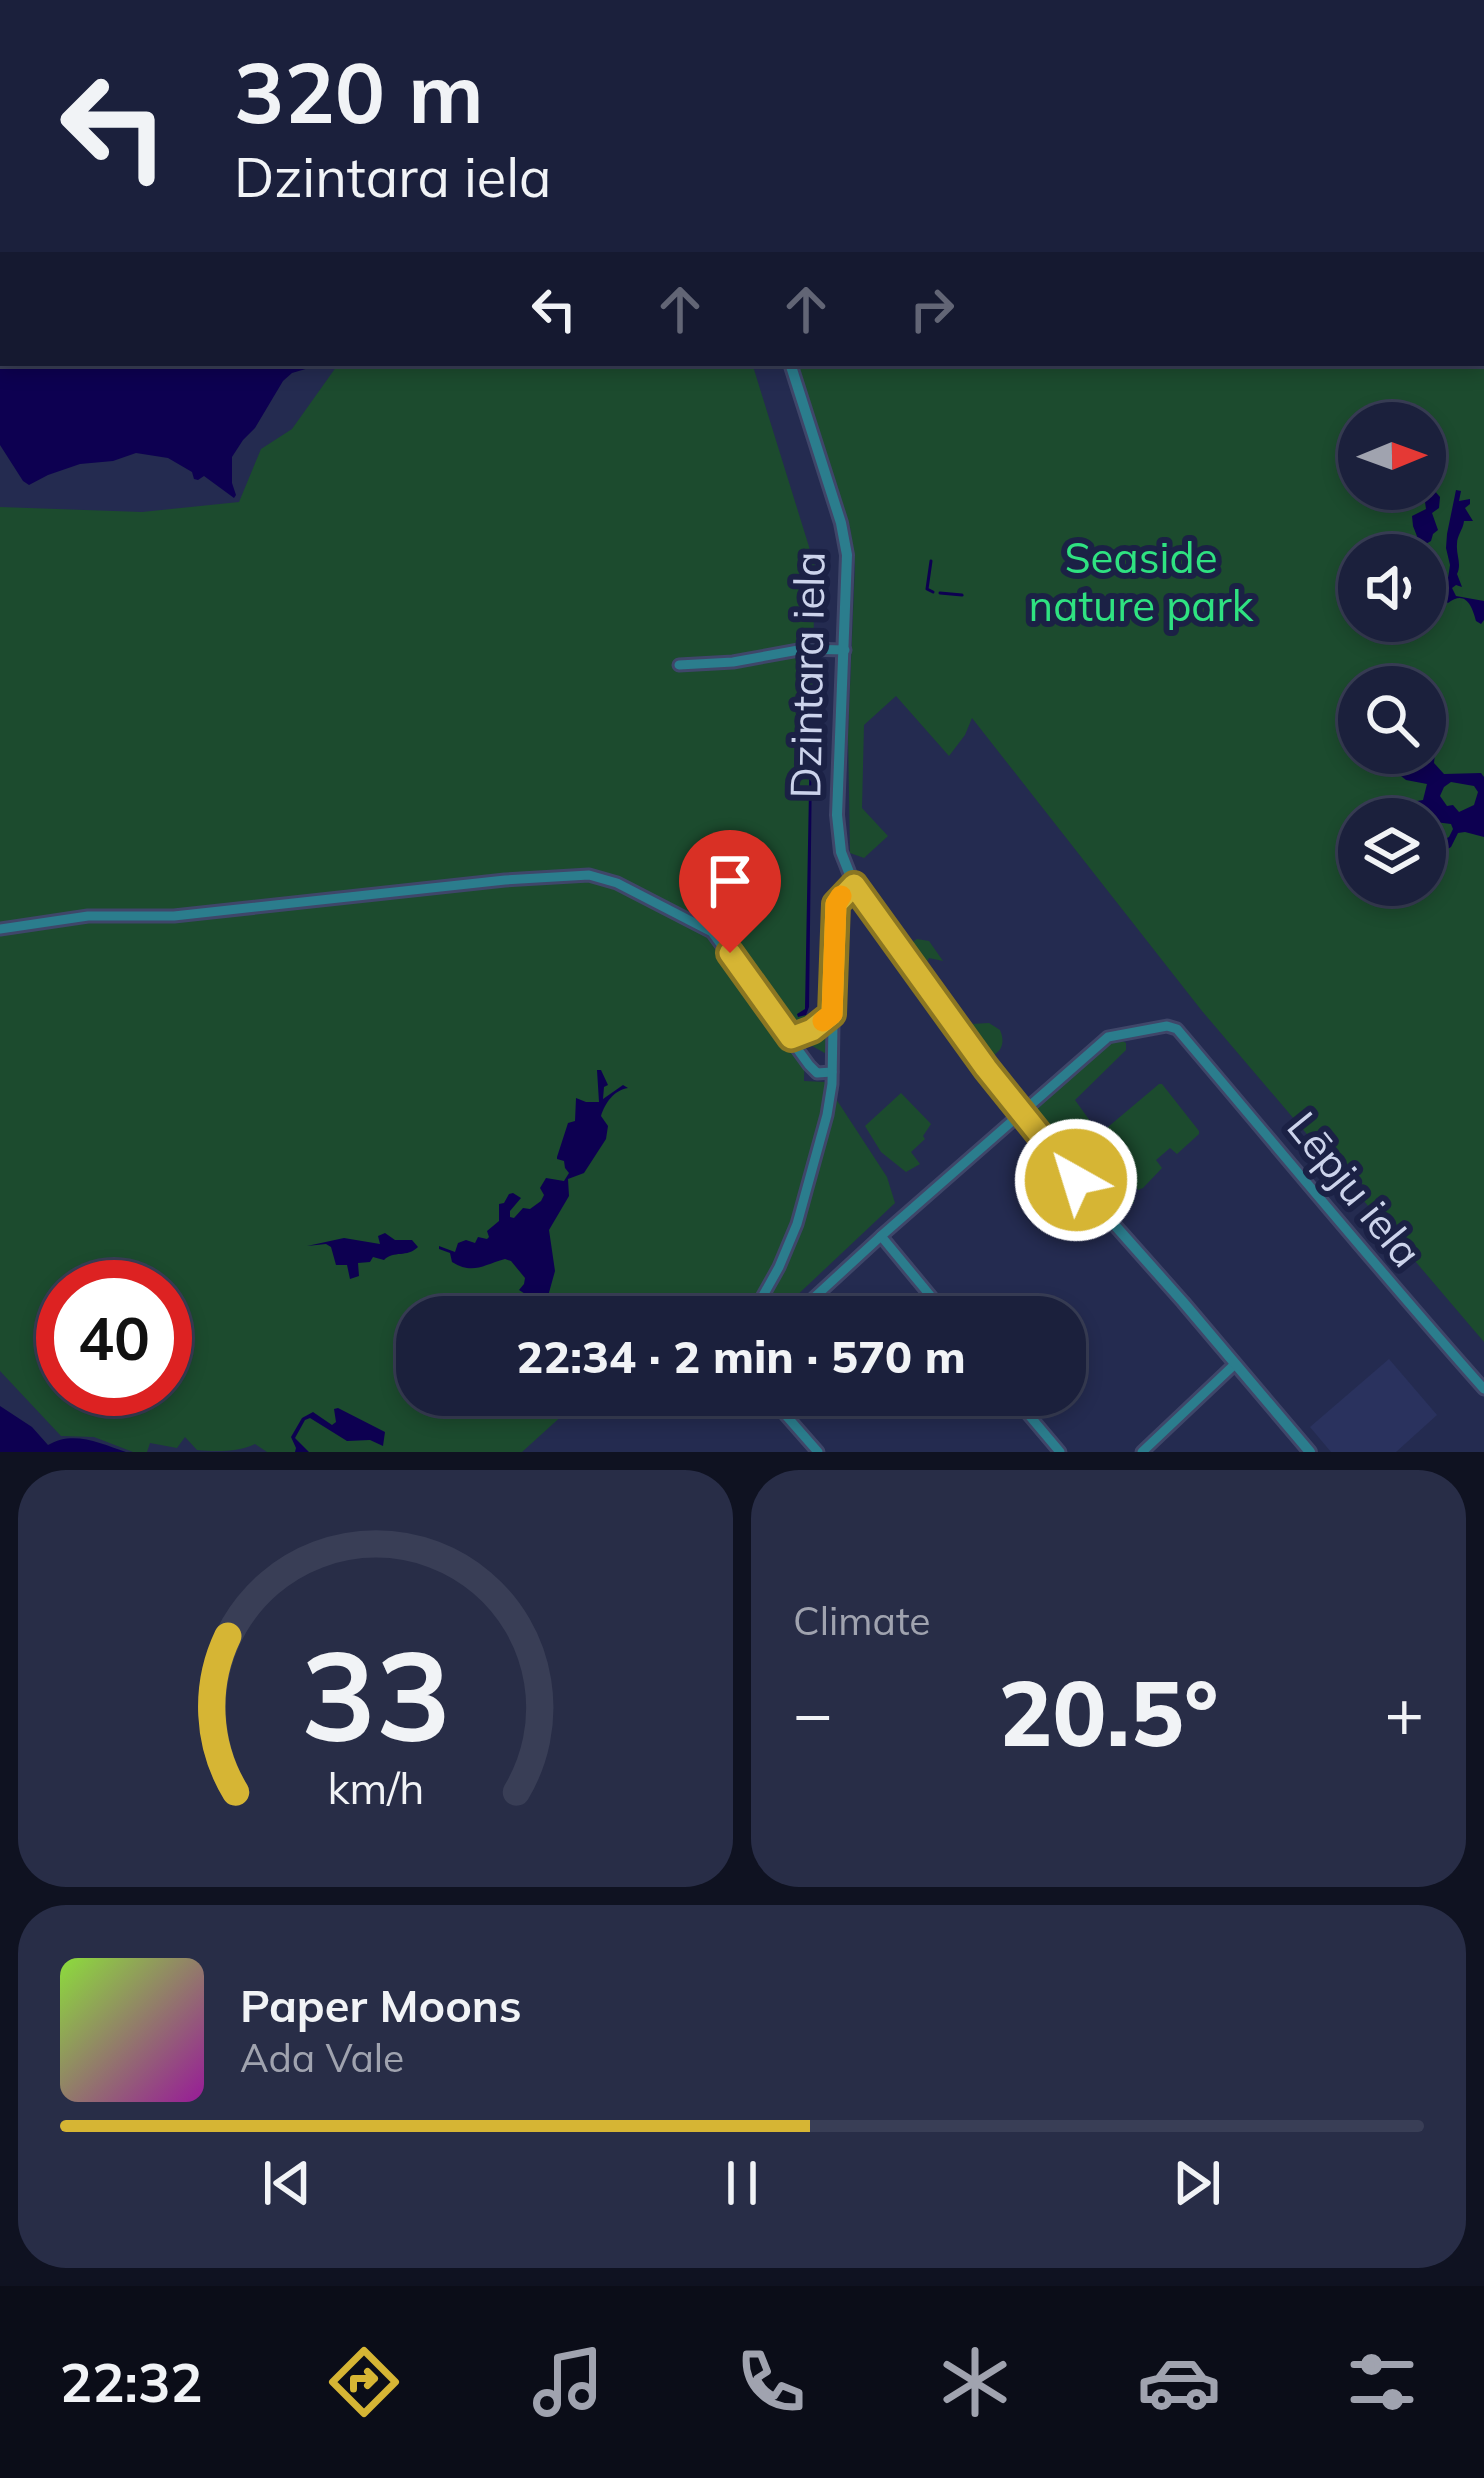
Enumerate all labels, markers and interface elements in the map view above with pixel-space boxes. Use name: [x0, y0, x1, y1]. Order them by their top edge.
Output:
text: 320 m: [234, 39, 484, 144]
icon: left: [36, 48, 192, 204]
text: Dzintara iela: [234, 143, 551, 211]
icon: left: [521, 276, 587, 342]
icon: ahead: [647, 276, 713, 342]
icon: ahead: [773, 276, 839, 342]
icon: right: [899, 276, 965, 342]
north arrow: [1338, 402, 1446, 510]
map controls: [1338, 402, 1446, 906]
park label: Seaside nature park: [1029, 531, 1254, 632]
button: sound: [1338, 534, 1446, 642]
street label: Dzintara iela: [778, 551, 836, 799]
button: search: [1338, 666, 1446, 774]
button: layers: [1338, 798, 1446, 906]
pin: [679, 830, 781, 953]
icon: arrive: [697, 848, 763, 914]
street label: Lēpju iela: [1277, 1101, 1433, 1277]
position arrow: [1013, 1117, 1139, 1243]
speed limit sign: 40: [36, 1260, 192, 1416]
text: 22:34 · 2 min · 570 m: [516, 1328, 966, 1384]
text: Climate: [793, 1596, 931, 1645]
text: 33: [301, 1616, 450, 1772]
text: 20.5°: [999, 1656, 1218, 1769]
text: −: [793, 1671, 833, 1754]
text: +: [1384, 1671, 1424, 1754]
text: km/h: [327, 1760, 424, 1814]
text: Paper Moons: [240, 1977, 522, 2033]
text: Ada Vale: [240, 2033, 404, 2082]
icon: previous: [254, 2150, 320, 2216]
icon: pause: [709, 2150, 775, 2216]
icon: next: [1164, 2150, 1230, 2216]
icon: directions: [322, 2340, 406, 2424]
icon: music: [526, 2340, 610, 2424]
icon: phone: [729, 2340, 813, 2424]
icon: climate: [933, 2340, 1017, 2424]
icon: car: [1137, 2340, 1221, 2424]
icon: filters: [1340, 2340, 1424, 2424]
text: 22:32: [60, 2348, 203, 2416]

